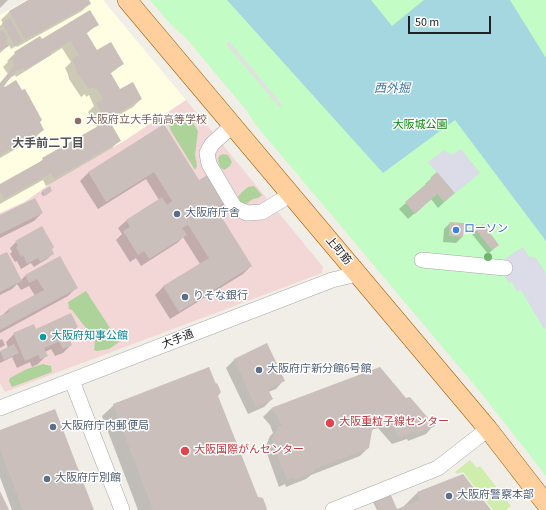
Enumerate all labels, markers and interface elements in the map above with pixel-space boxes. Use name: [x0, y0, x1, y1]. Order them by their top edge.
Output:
scale bar: [410, 8, 493, 34]
text: 50 m: [415, 14, 439, 31]
water label: 西外掘: [374, 82, 410, 96]
place label: 大阪府立大手前高等学校: [86, 114, 207, 128]
marker: 大阪府立大手前高等学校: [73, 116, 83, 126]
park label: 大阪城公園: [393, 119, 447, 133]
district label: 大手前二丁目: [12, 137, 84, 151]
place label: 大阪府庁舎: [185, 207, 240, 221]
marker: 大阪府庁舎: [172, 209, 182, 219]
place label: ローソン: [464, 223, 508, 237]
marker: ローソン: [451, 225, 461, 235]
street label: 上町筋: [322, 234, 354, 268]
place label: りそな銀行: [193, 290, 248, 304]
marker: りそな銀行: [180, 292, 190, 302]
street label: 大手通: [160, 328, 196, 352]
place label: 大阪府知事公館: [51, 330, 128, 344]
marker: 大阪府知事公館: [38, 332, 48, 342]
place label: 大阪府庁新分館6号館: [267, 363, 371, 377]
marker: 大阪府庁新分館6号館: [254, 365, 264, 375]
place label: 大阪重粒子線センター: [339, 416, 449, 430]
marker: 大阪重粒子線センター: [324, 417, 336, 429]
place label: 大阪府庁内郵便局: [61, 420, 149, 434]
marker: 大阪府庁内郵便局: [48, 422, 58, 432]
place label: 大阪国際がんセンター: [194, 444, 304, 458]
marker: 大阪国際がんセンター: [179, 445, 191, 457]
place label: 大阪府庁別館: [55, 472, 121, 486]
marker: 大阪府庁別館: [42, 474, 52, 484]
place label: 大阪府警察本部: [457, 489, 534, 503]
marker: 大阪府警察本部: [444, 491, 454, 501]

